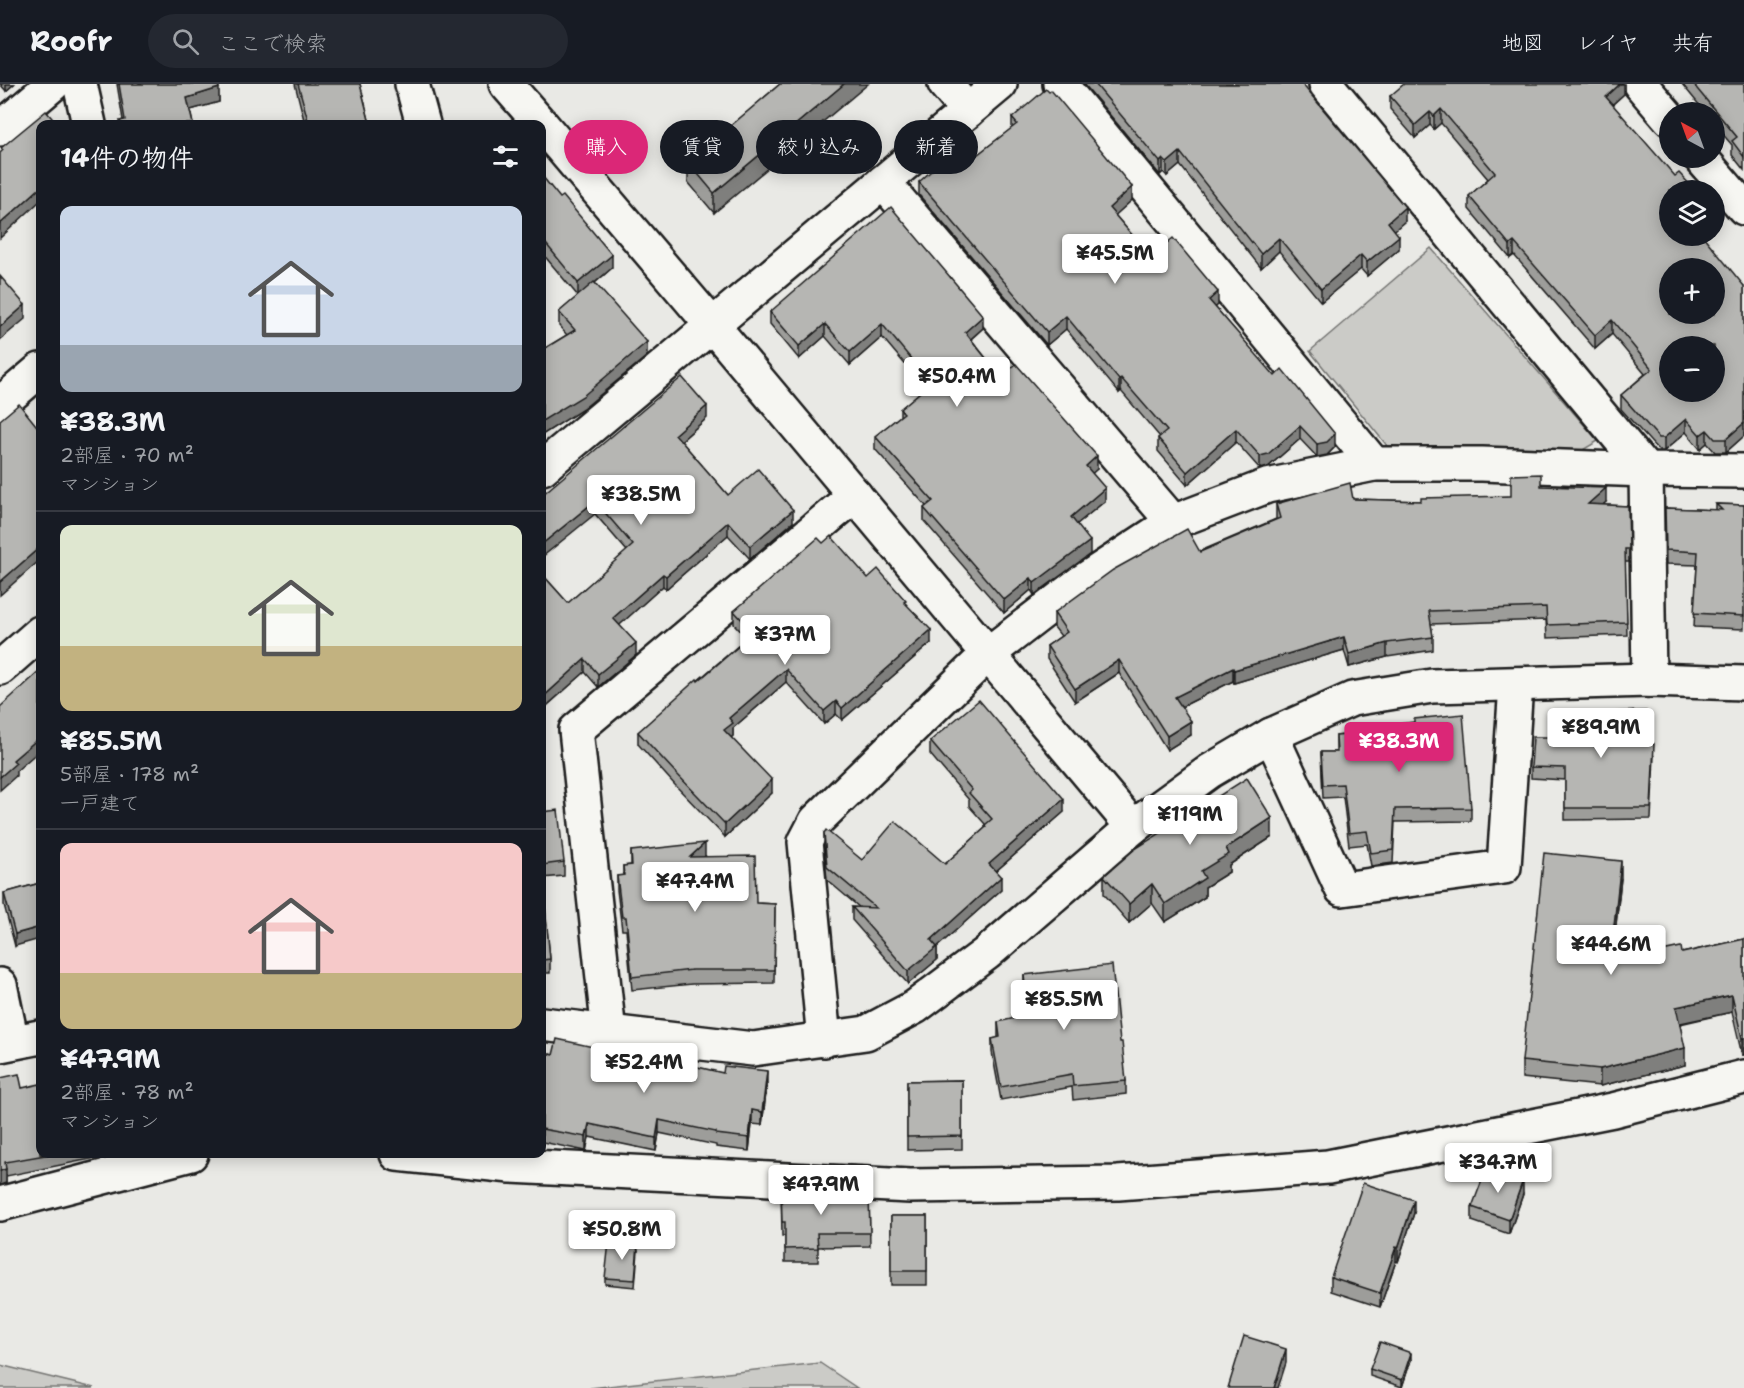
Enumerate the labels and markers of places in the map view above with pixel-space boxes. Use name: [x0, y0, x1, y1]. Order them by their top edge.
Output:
pin: ¥45.5M: [1066, 234, 1164, 285]
pin: ¥50.4M: [908, 357, 1006, 408]
pin: ¥38.5M: [592, 475, 690, 526]
pin: ¥37M: [749, 615, 821, 666]
pin: ¥89.9M: [1552, 708, 1650, 759]
pin: ¥38.3M: [1350, 722, 1448, 773]
pin: ¥119M: [1148, 795, 1232, 846]
pin: ¥47.4M: [646, 862, 744, 913]
pin: ¥44.6M: [1562, 925, 1660, 976]
pin: ¥85.5M: [1015, 980, 1113, 1031]
pin: ¥52.4M: [595, 1043, 693, 1094]
pin: ¥34.7M: [1449, 1143, 1547, 1194]
pin: ¥47.9M: [772, 1165, 870, 1216]
pin: ¥50.8M: [573, 1210, 671, 1261]

